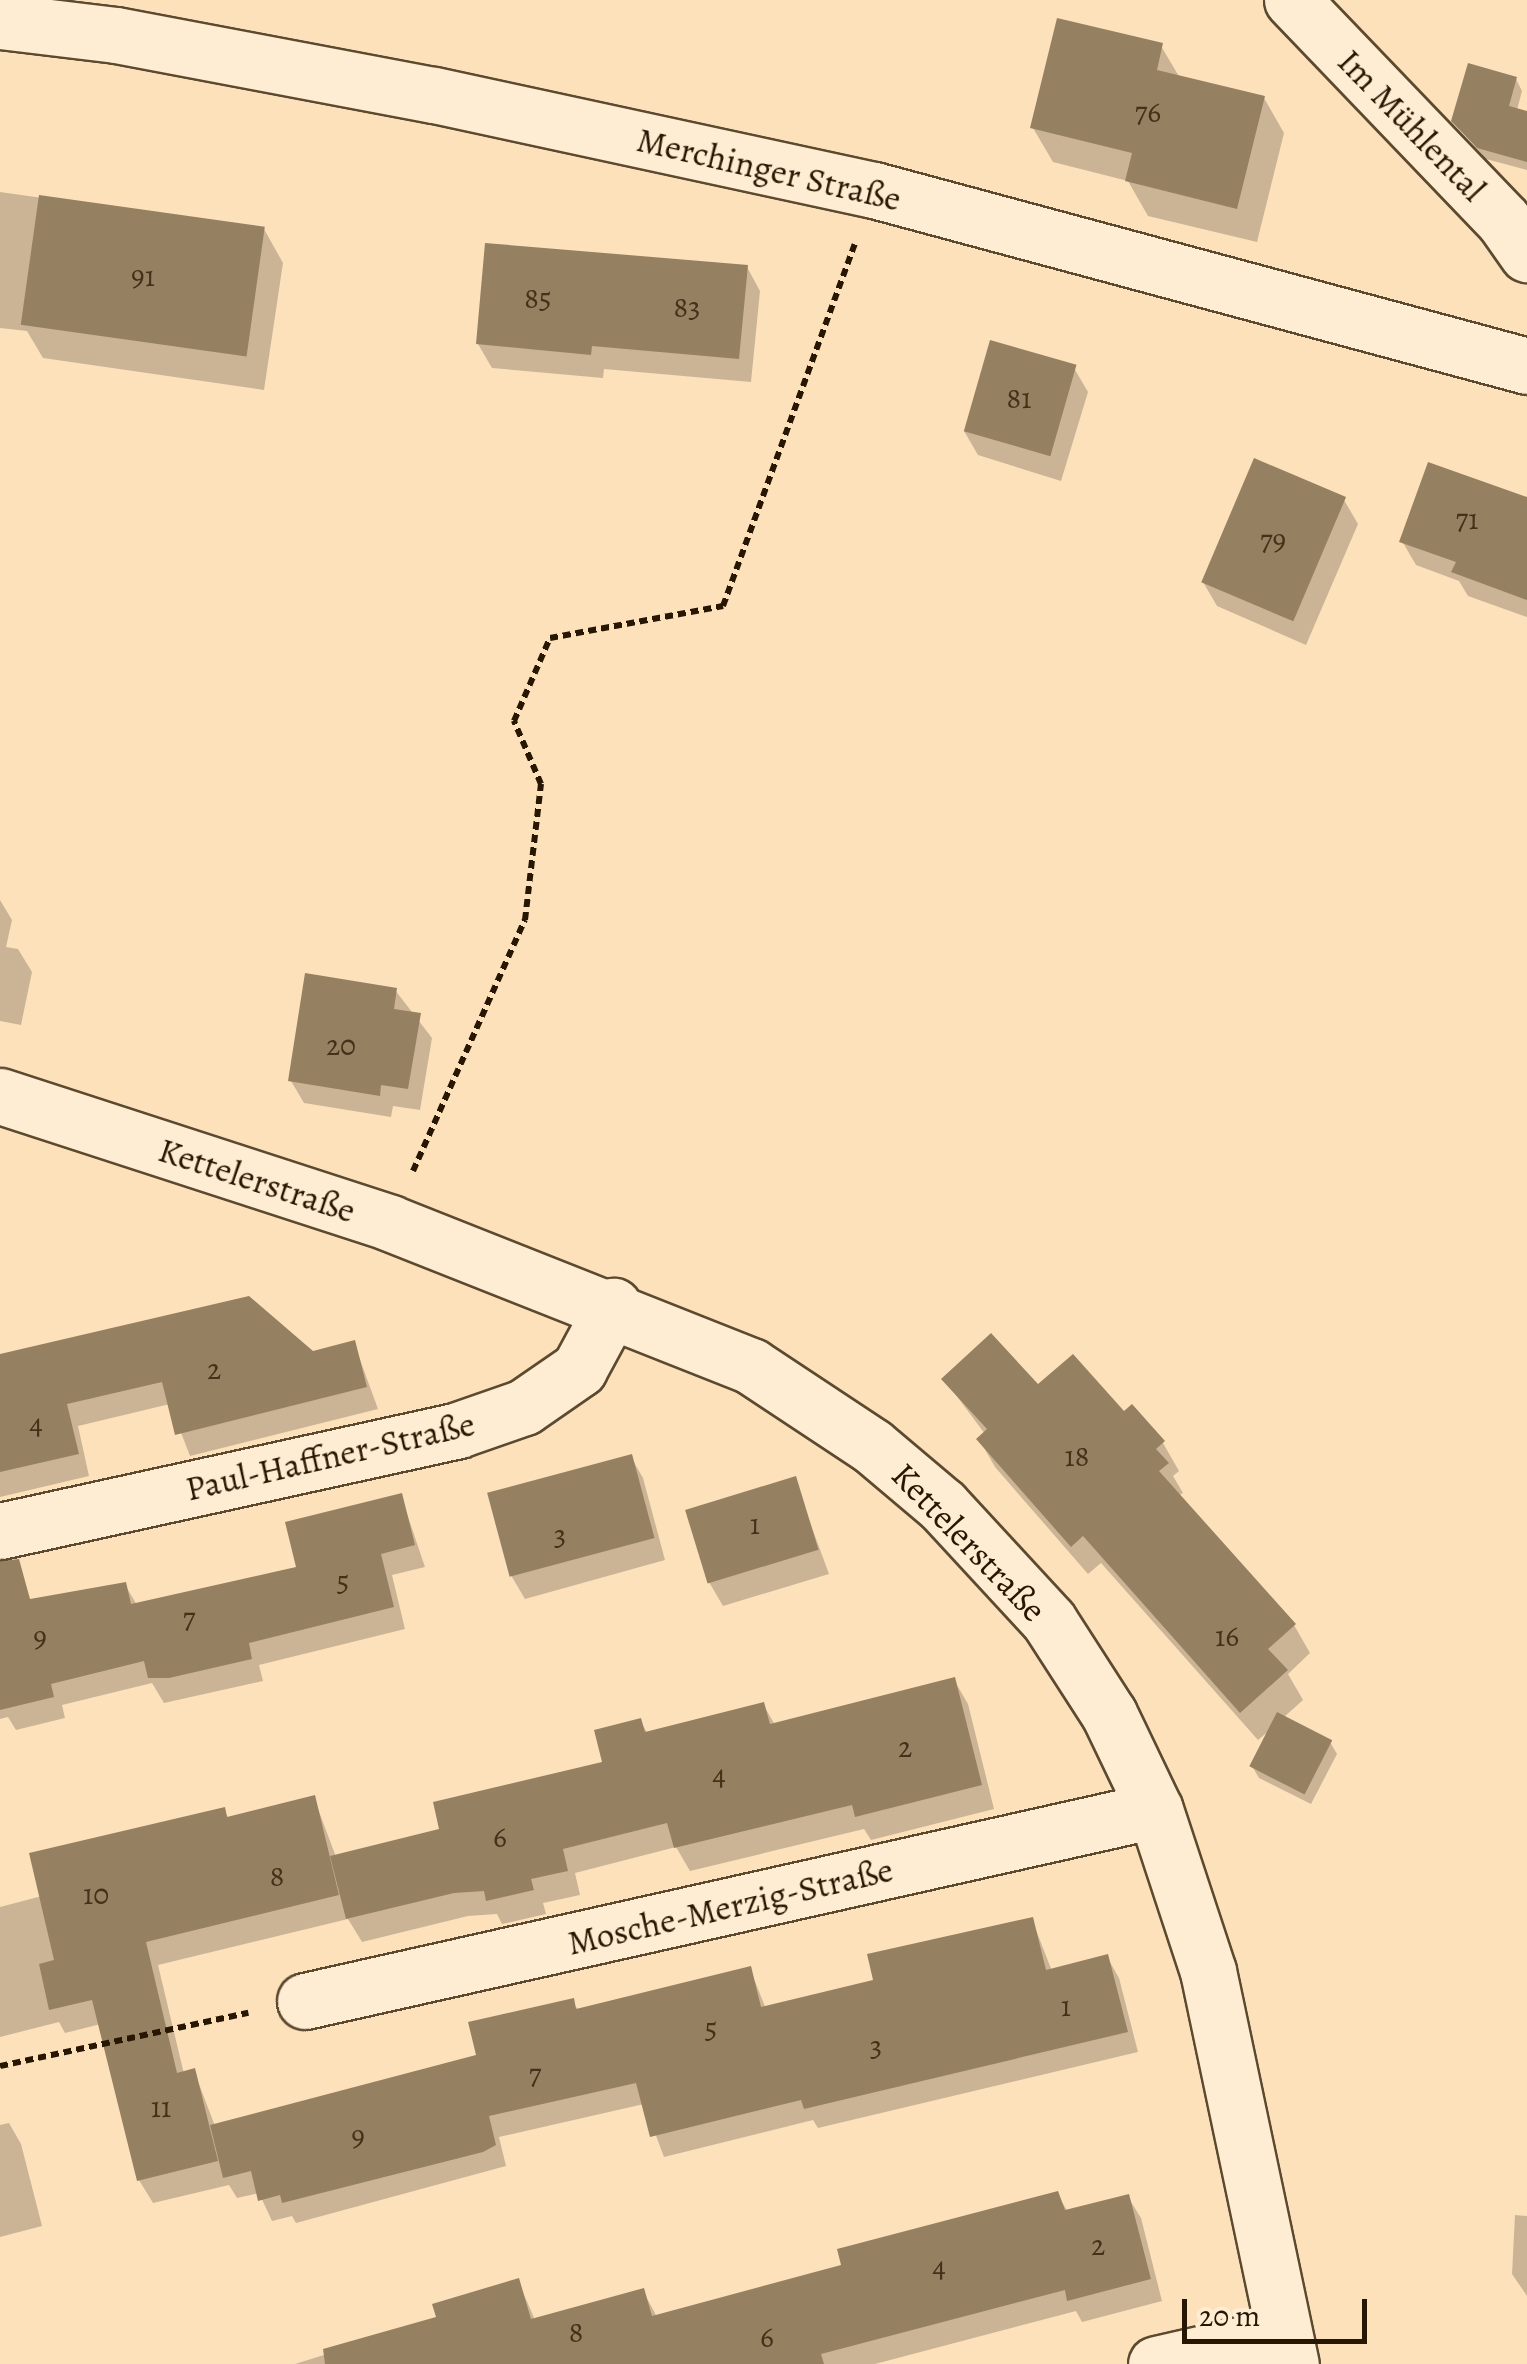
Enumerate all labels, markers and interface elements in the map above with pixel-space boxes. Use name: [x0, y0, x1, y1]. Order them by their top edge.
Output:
street label: Im Mühlental: [1329, 40, 1495, 210]
house number: 76: [1135, 94, 1161, 130]
street label: Merchinger Straße: [633, 118, 905, 220]
house number: 91: [131, 258, 155, 294]
house number: 85: [524, 280, 552, 316]
house number: 83: [673, 289, 701, 325]
house number: 81: [1007, 380, 1031, 416]
house number: 71: [1456, 501, 1478, 537]
house number: 79: [1260, 522, 1286, 558]
house number: 20: [326, 1027, 356, 1063]
street label: Kettelerstraße: [153, 1128, 361, 1232]
house number: 2: [207, 1351, 221, 1387]
street label: Paul-Haffner-Straße: [181, 1402, 479, 1510]
house number: 4: [29, 1406, 43, 1442]
house number: 18: [1065, 1438, 1089, 1474]
street label: Kettelerstraße: [883, 1454, 1055, 1630]
house number: 1: [750, 1506, 760, 1542]
house number: 3: [554, 1517, 566, 1553]
house number: 5: [337, 1563, 349, 1599]
house number: 7: [183, 1600, 195, 1636]
house number: 16: [1215, 1618, 1239, 1654]
house number: 9: [33, 1619, 47, 1655]
house number: 2: [898, 1729, 912, 1765]
house number: 4: [712, 1757, 726, 1793]
house number: 6: [493, 1819, 507, 1855]
street label: Mosche-Merzig-Straße: [563, 1848, 897, 1964]
house number: 8: [270, 1858, 284, 1894]
house number: 10: [83, 1876, 109, 1912]
house number: 1: [1061, 1988, 1071, 2024]
house number: 5: [705, 2010, 717, 2046]
house number: 3: [870, 2028, 882, 2064]
house number: 7: [529, 2056, 541, 2092]
house number: 11: [151, 2089, 171, 2125]
house number: 9: [351, 2118, 365, 2154]
house number: 2: [1091, 2227, 1105, 2263]
house number: 4: [932, 2249, 946, 2285]
scale bar: [1187, 2279, 1372, 2341]
text: 20 m: [1199, 2296, 1260, 2336]
house number: 8: [569, 2314, 583, 2350]
house number: 6: [760, 2319, 774, 2355]

